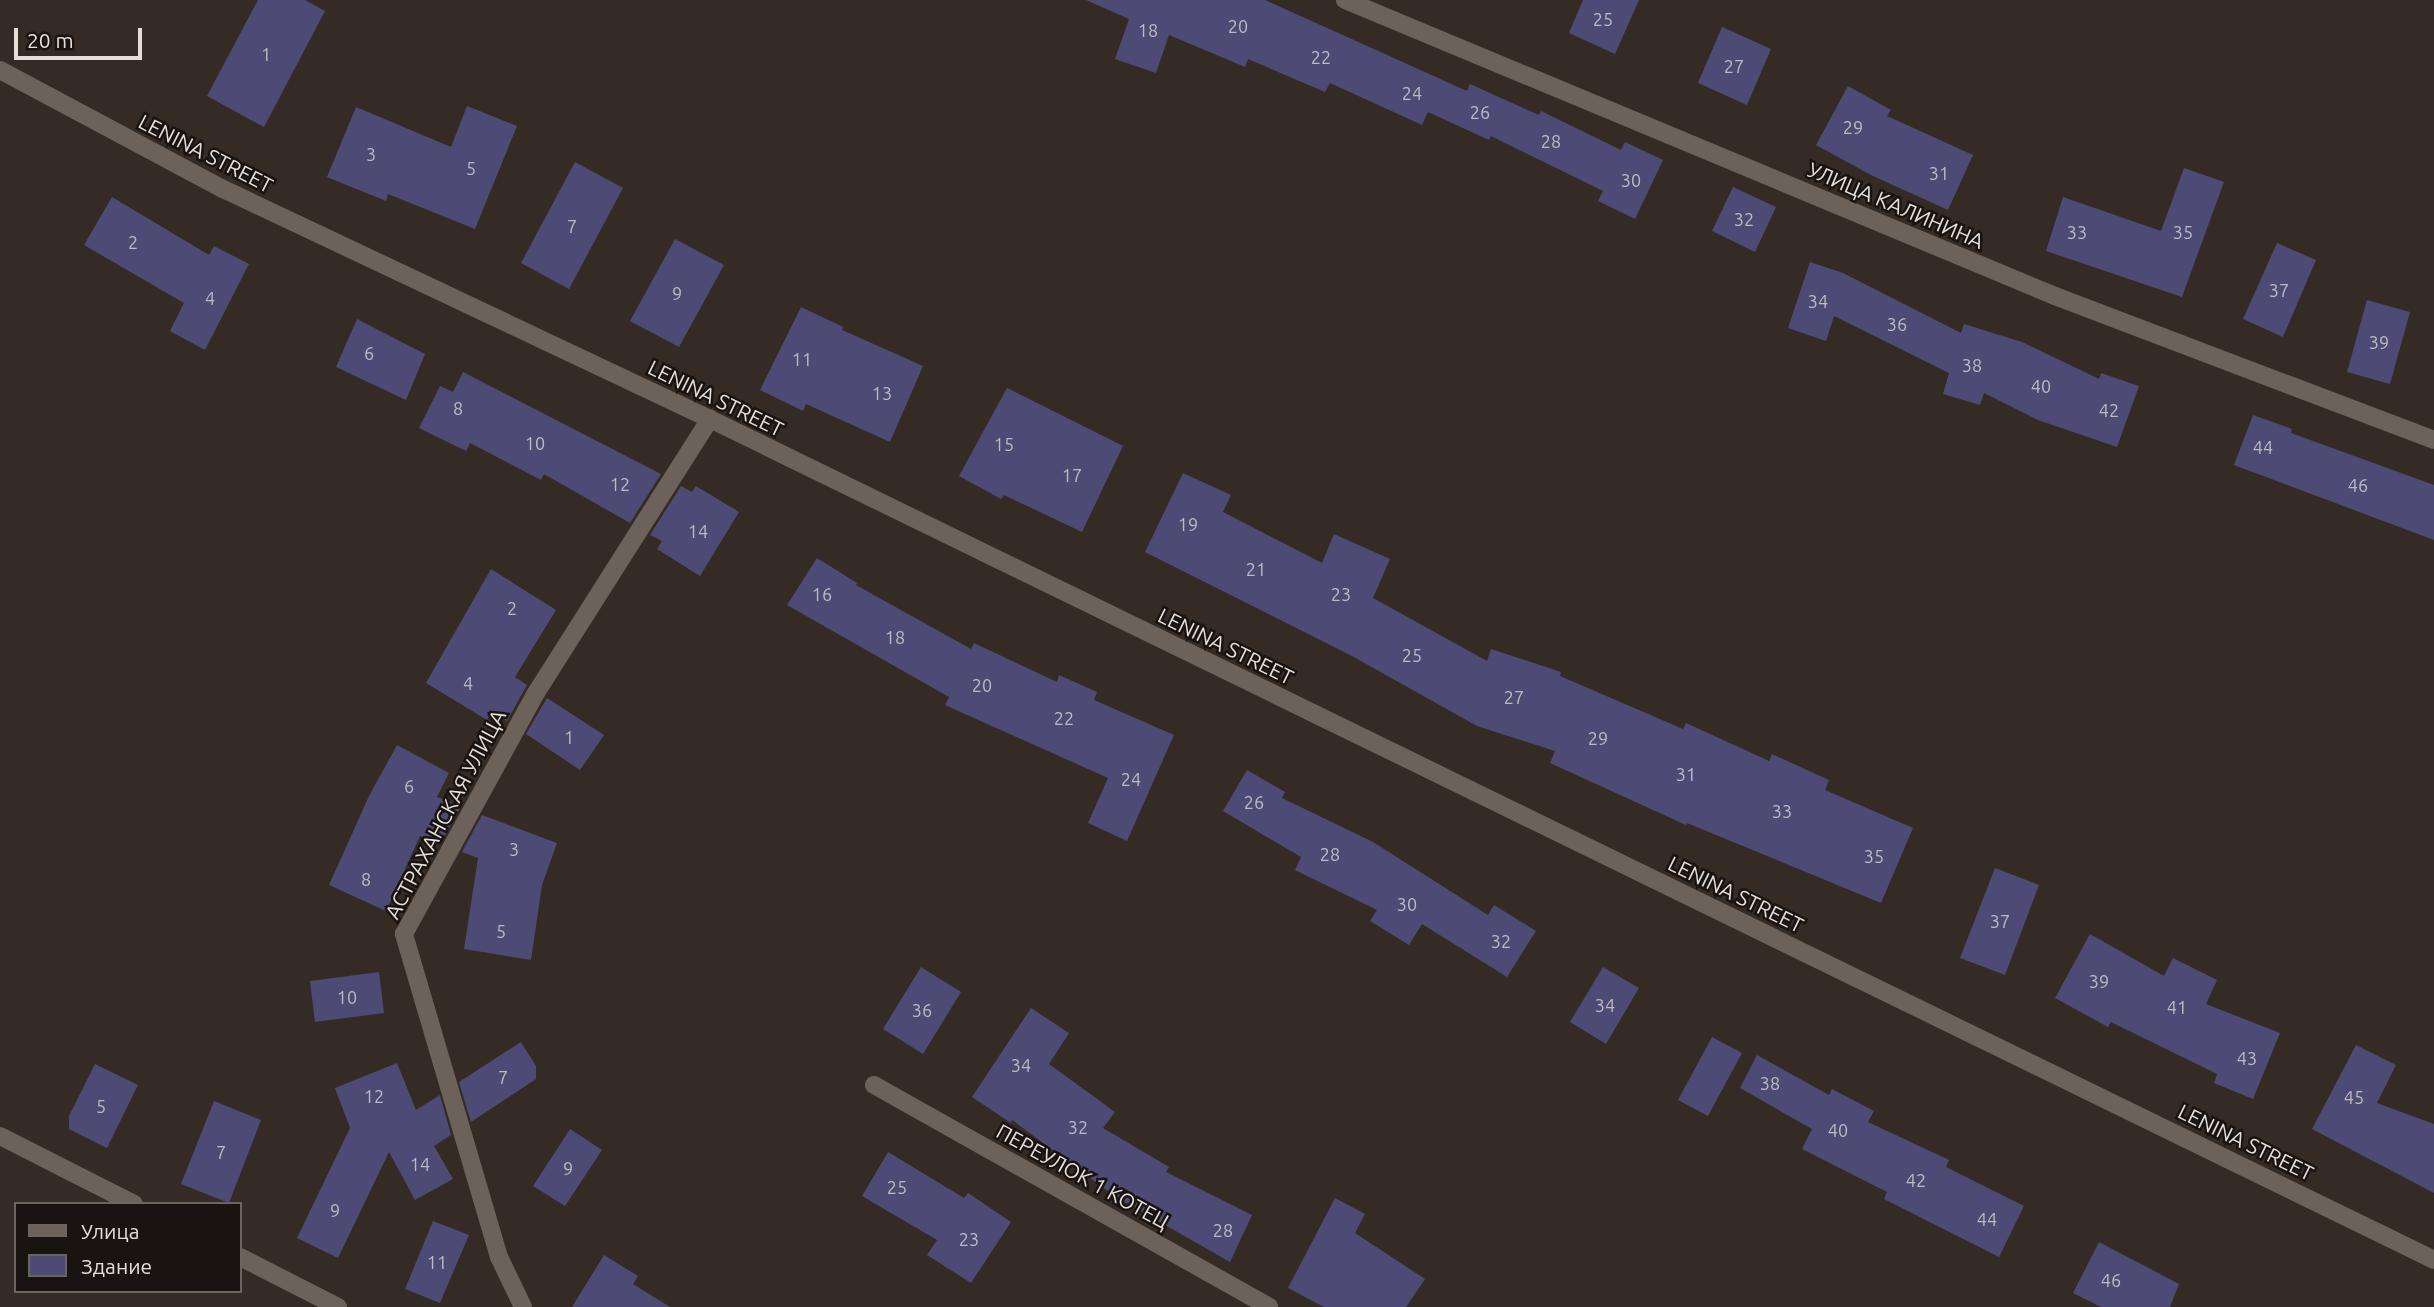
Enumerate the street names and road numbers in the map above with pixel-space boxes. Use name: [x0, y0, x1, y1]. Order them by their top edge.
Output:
street label: LENINA STREET: [135, 108, 277, 198]
street label: УЛИЦА КАЛИНИНА: [1804, 156, 1988, 254]
street label: LENINA STREET: [644, 354, 788, 442]
street label: LENINA STREET: [1154, 602, 1298, 690]
street label: АСТРАХАНСКАЯ УЛИЦА: [379, 705, 511, 923]
street label: LENINA STREET: [1664, 850, 1808, 938]
street label: LENINA STREET: [2174, 1098, 2318, 1186]
street label: ПЕРЕУЛОК 1 КОТЕЦ: [992, 1118, 1174, 1234]

